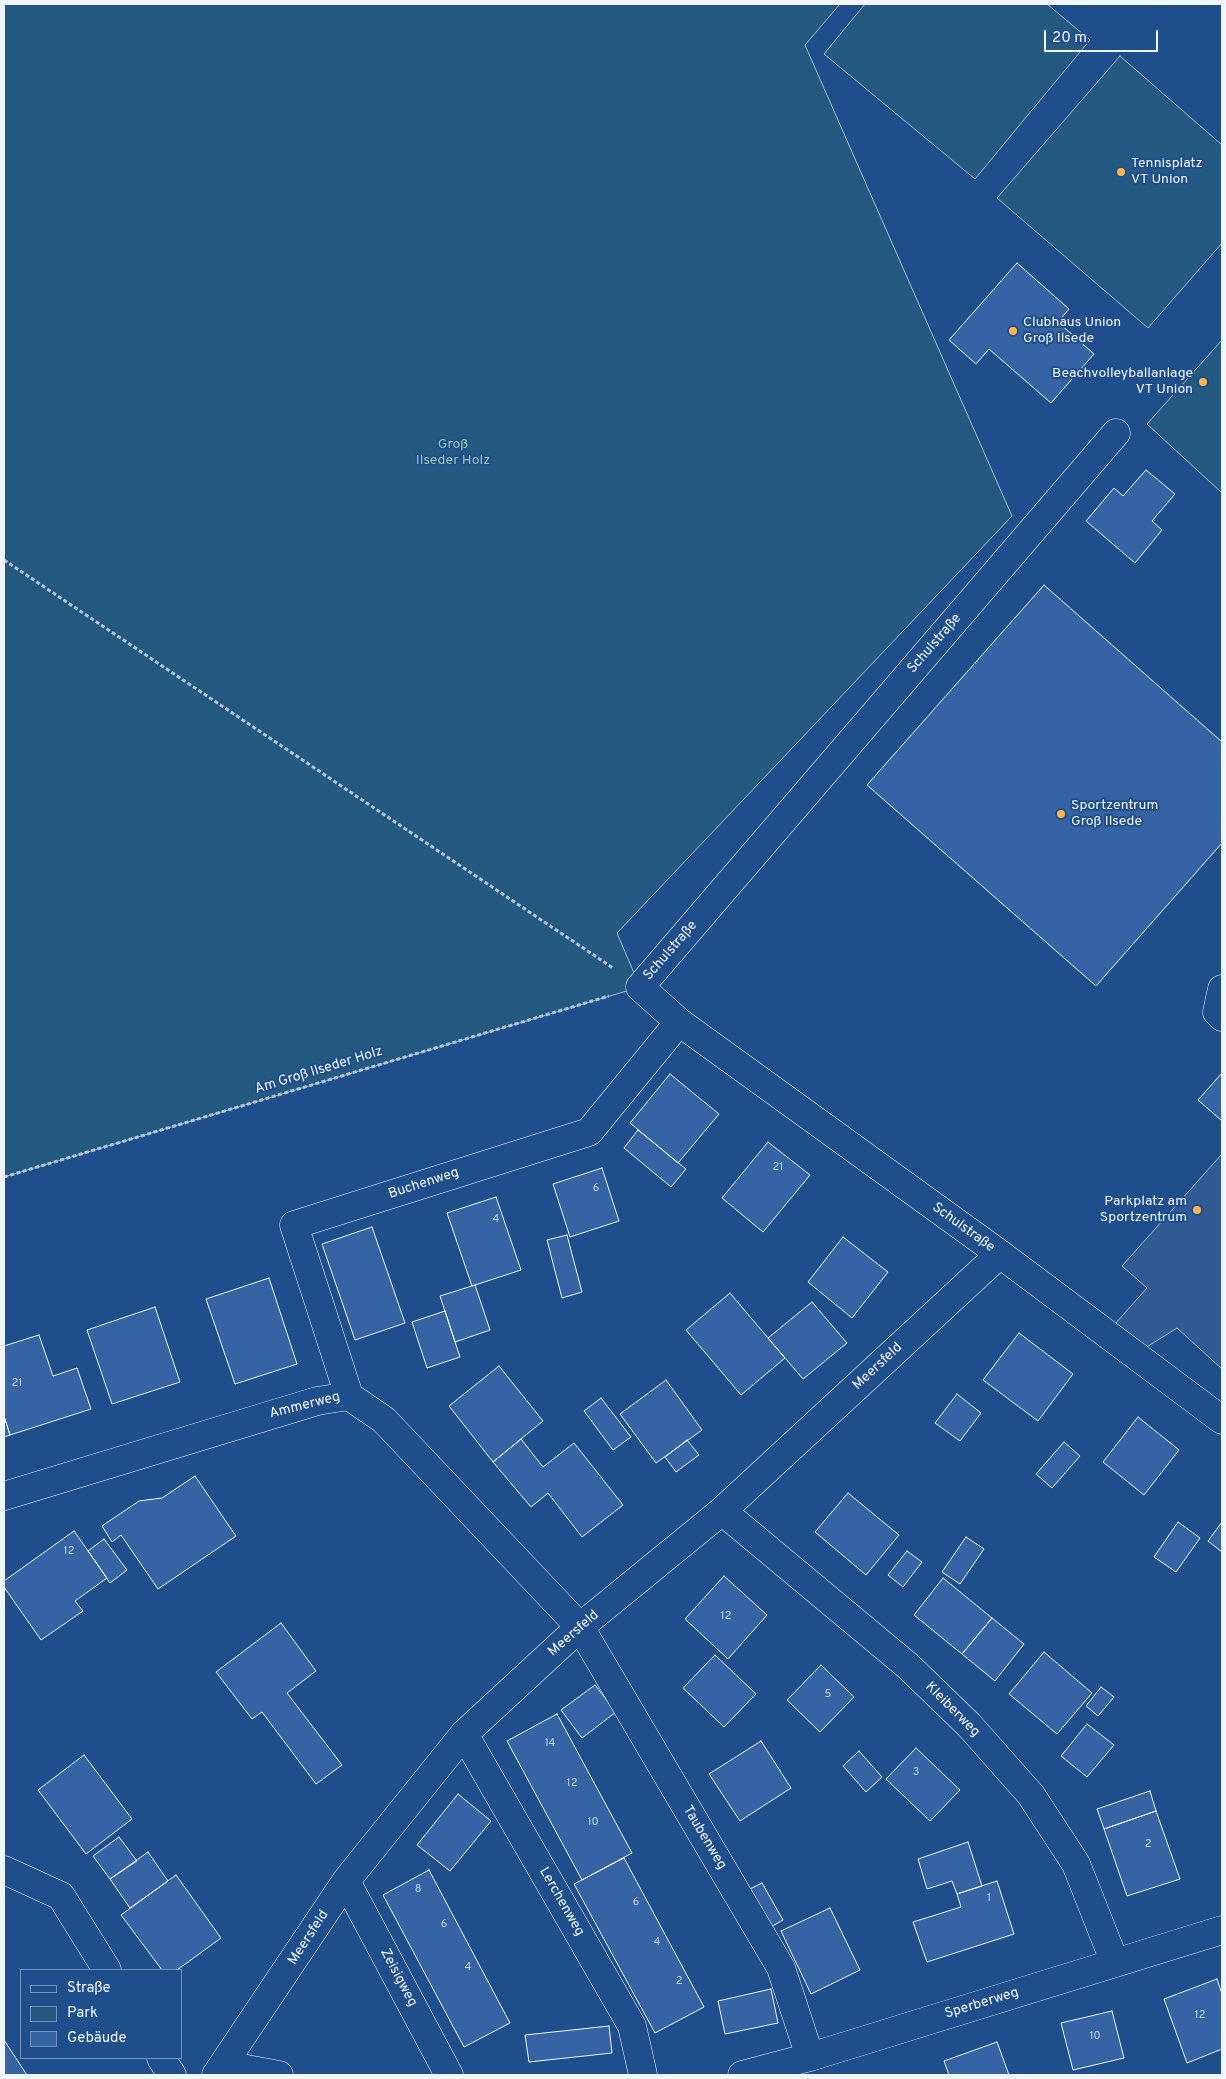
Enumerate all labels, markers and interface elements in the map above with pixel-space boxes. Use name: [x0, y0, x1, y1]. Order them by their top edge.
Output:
scale bar: [1046, 20, 1160, 52]
text: 20 m: [1052, 29, 1087, 48]
place label: Tennisplatz VT Union: [1131, 156, 1203, 188]
marker: Tennisplatz VT Union: [1115, 166, 1127, 178]
place label: Clubhaus Union Groß Ilsede: [1023, 315, 1121, 348]
marker: Clubhaus Union Groß Ilsede: [1007, 325, 1019, 337]
place label: Beachvolleyballanlage VT Union: [1052, 366, 1193, 398]
marker: Beachvolleyballanlage VT Union: [1197, 376, 1209, 388]
park label: Groß Ilseder Holz: [416, 437, 490, 470]
street label: Schulstraße: [905, 611, 965, 677]
place label: Sportzentrum Groß Ilsede: [1071, 798, 1158, 830]
marker: Sportzentrum Groß Ilsede: [1055, 808, 1067, 820]
street label: Schulstraße: [641, 918, 701, 984]
street label: Am Groß Ilseder Holz: [253, 1044, 385, 1098]
house number: 21: [773, 1161, 783, 1175]
street label: Buchenweg: [387, 1165, 461, 1203]
house number: 6: [593, 1182, 599, 1196]
place label: Parkplatz am Sportzentrum: [1100, 1194, 1187, 1226]
street label: Schulstraße: [928, 1200, 998, 1256]
marker: Parkplatz am Sportzentrum: [1191, 1204, 1203, 1216]
house number: 4: [493, 1213, 499, 1227]
street label: Meersfeld: [850, 1340, 906, 1394]
house number: 21: [12, 1377, 22, 1391]
street label: Ammerweg: [268, 1389, 342, 1423]
house number: 12: [64, 1545, 74, 1559]
street label: Meersfeld: [545, 1607, 603, 1661]
house number: 12: [721, 1610, 731, 1624]
street label: Kleiberweg: [921, 1679, 983, 1741]
house number: 5: [825, 1688, 831, 1702]
house number: 14: [545, 1737, 555, 1751]
house number: 3: [913, 1766, 919, 1780]
house number: 12: [567, 1777, 577, 1791]
street label: Taubenweg: [678, 1803, 730, 1873]
house number: 10: [587, 1816, 599, 1830]
house number: 2: [1145, 1838, 1151, 1852]
street label: Lerchenweg: [535, 1865, 587, 1939]
house number: 8: [415, 1883, 421, 1897]
house number: 1: [987, 1892, 991, 1906]
house number: 6: [633, 1896, 639, 1910]
street label: Meersfeld: [285, 1907, 333, 1969]
house number: 6: [441, 1918, 447, 1932]
house number: 4: [654, 1936, 660, 1950]
street label: Zeisigweg: [376, 1946, 420, 2010]
house number: 4: [465, 1961, 471, 1975]
legend: [20, 1969, 182, 2059]
house number: 2: [676, 1975, 682, 1989]
text: Straße: [67, 1979, 111, 1998]
street label: Sperberweg: [943, 1985, 1021, 2023]
text: Park: [67, 2004, 98, 2023]
house number: 12: [1195, 2009, 1205, 2023]
text: Gebäude: [67, 2029, 127, 2048]
house number: 10: [1089, 2030, 1101, 2044]

